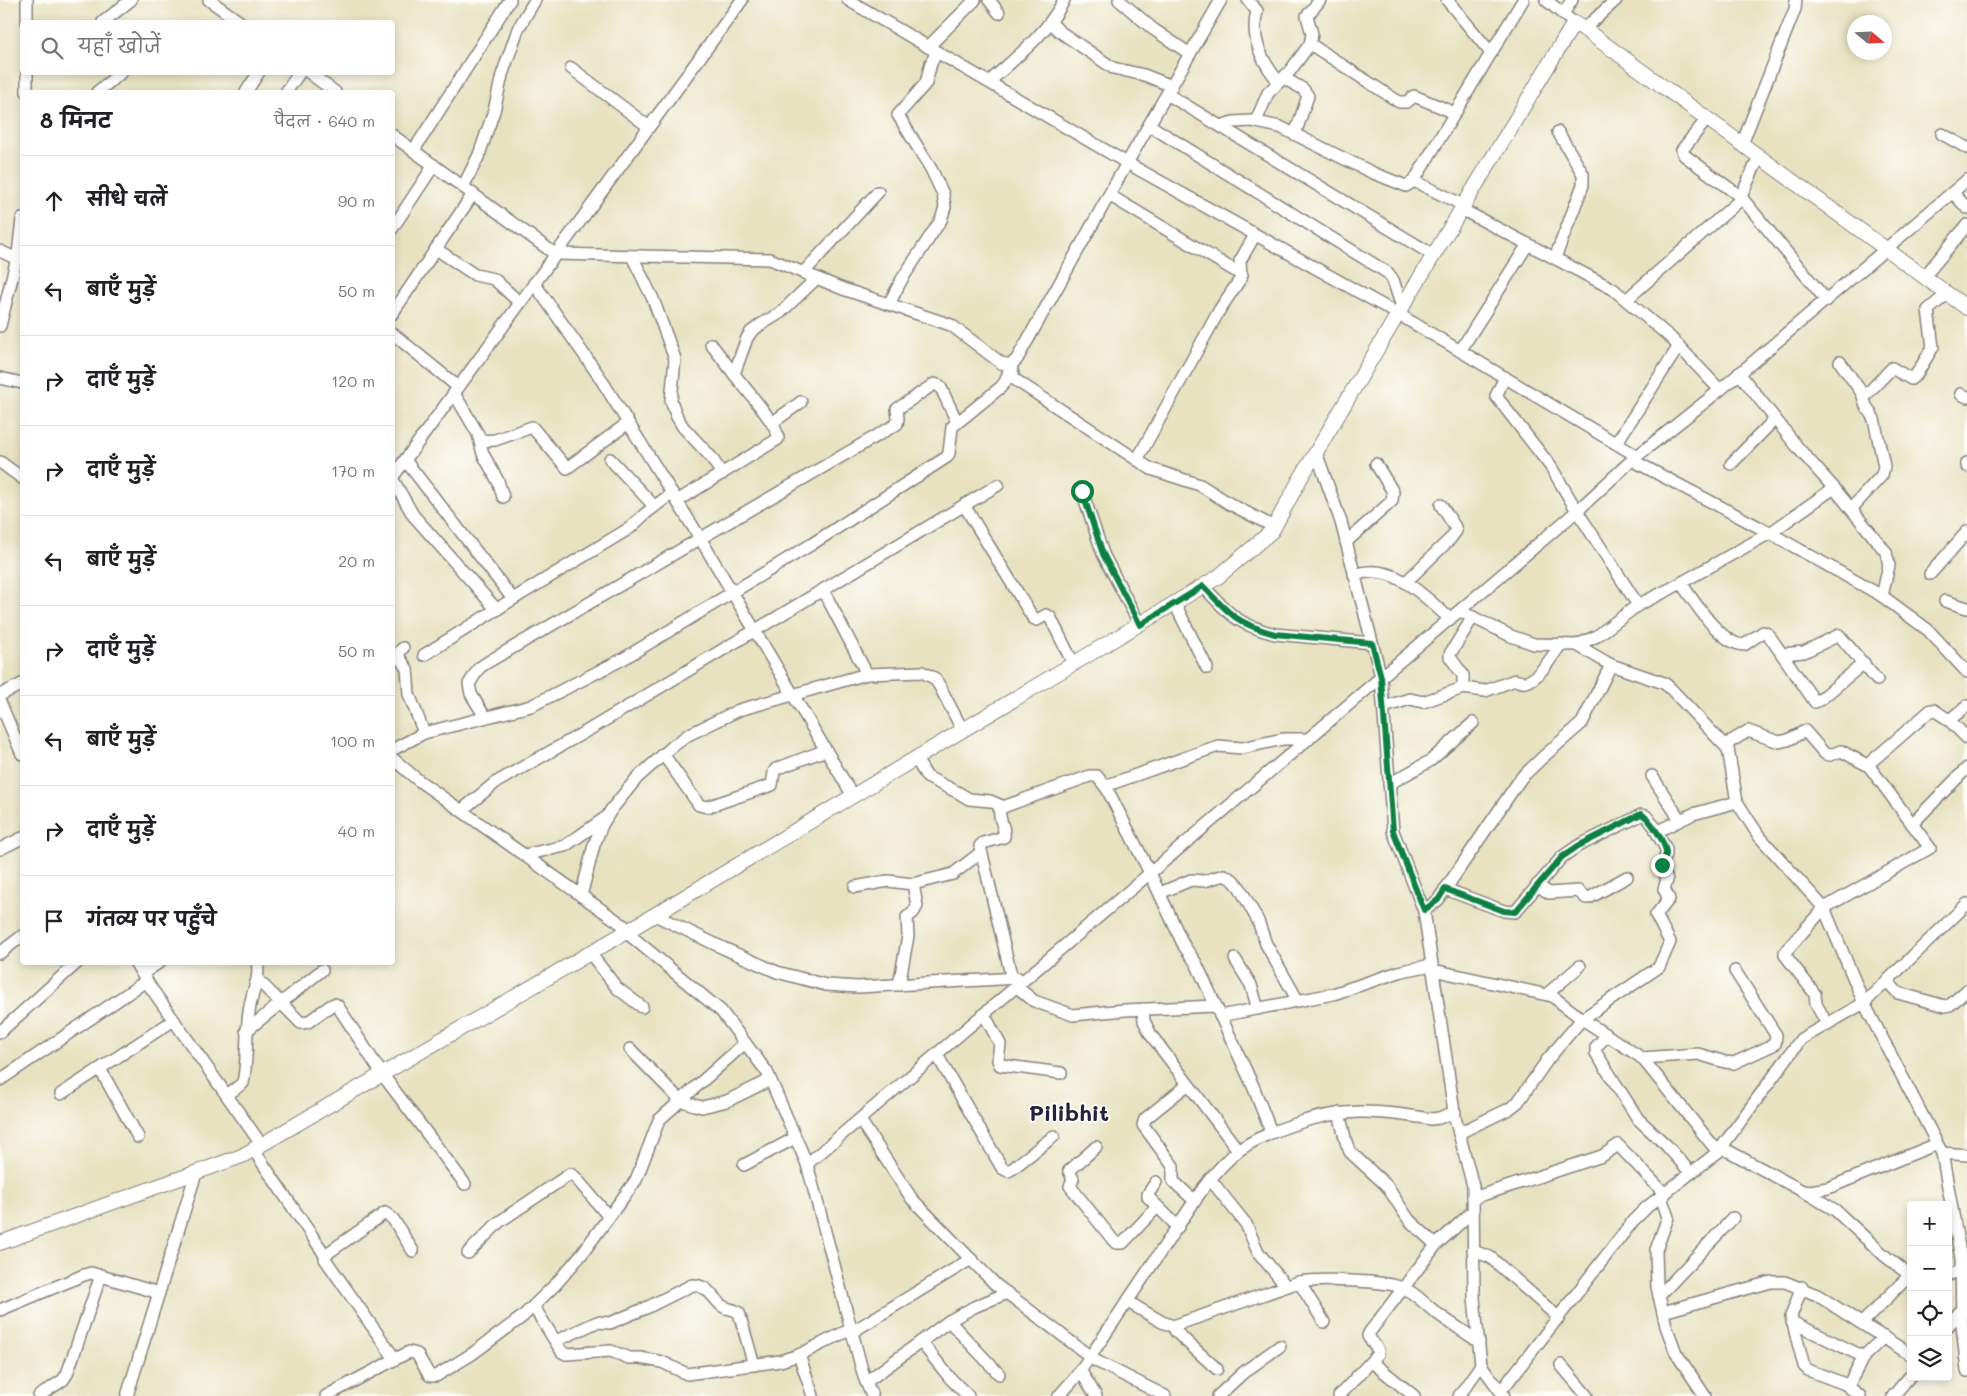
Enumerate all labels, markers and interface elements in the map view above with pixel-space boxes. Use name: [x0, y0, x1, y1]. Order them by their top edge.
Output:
north arrow: [1847, 15, 1892, 60]
search box: [20, 20, 395, 75]
text: यहाँ खोजें: [78, 33, 161, 58]
icon: search: [38, 34, 66, 62]
text: 8 मिनट: [40, 106, 112, 133]
text: पैदल · 640 m: [274, 110, 375, 131]
text: सीधे चलें: [87, 186, 167, 211]
icon: ahead: [40, 187, 68, 215]
text: 90 m: [338, 190, 375, 211]
text: बाएँ मुड़ें: [87, 276, 156, 301]
icon: left: [40, 277, 68, 305]
text: 50 m: [338, 280, 375, 301]
text: दाएँ मुड़ें: [87, 366, 155, 391]
icon: right: [40, 367, 68, 395]
text: 120 m: [331, 370, 375, 391]
text: दाएँ मुड़ें: [87, 456, 155, 481]
icon: right: [40, 457, 68, 485]
text: 170 m: [331, 460, 375, 481]
route start: [1071, 480, 1094, 503]
text: बाएँ मुड़ें: [87, 546, 156, 571]
icon: left: [40, 547, 68, 575]
text: 20 m: [338, 550, 375, 571]
text: दाएँ मुड़ें: [87, 636, 155, 661]
icon: right: [40, 637, 68, 665]
text: 50 m: [338, 640, 375, 661]
text: बाएँ मुड़ें: [87, 726, 156, 751]
icon: left: [40, 727, 68, 755]
text: 100 m: [330, 730, 375, 751]
text: दाएँ मुड़ें: [87, 816, 155, 841]
icon: right: [40, 817, 68, 845]
text: 40 m: [338, 820, 375, 841]
route end: [1651, 854, 1674, 877]
text: गंतव्य पर पहुँचे: [87, 906, 216, 931]
icon: arrive: [40, 907, 68, 935]
district label: Pilibhit: [1029, 1098, 1109, 1127]
map controls: [1907, 1201, 1952, 1381]
button: +: [1907, 1201, 1952, 1246]
button: −: [1907, 1246, 1952, 1291]
button: locate: [1907, 1291, 1952, 1336]
button: layers: [1907, 1336, 1952, 1381]

